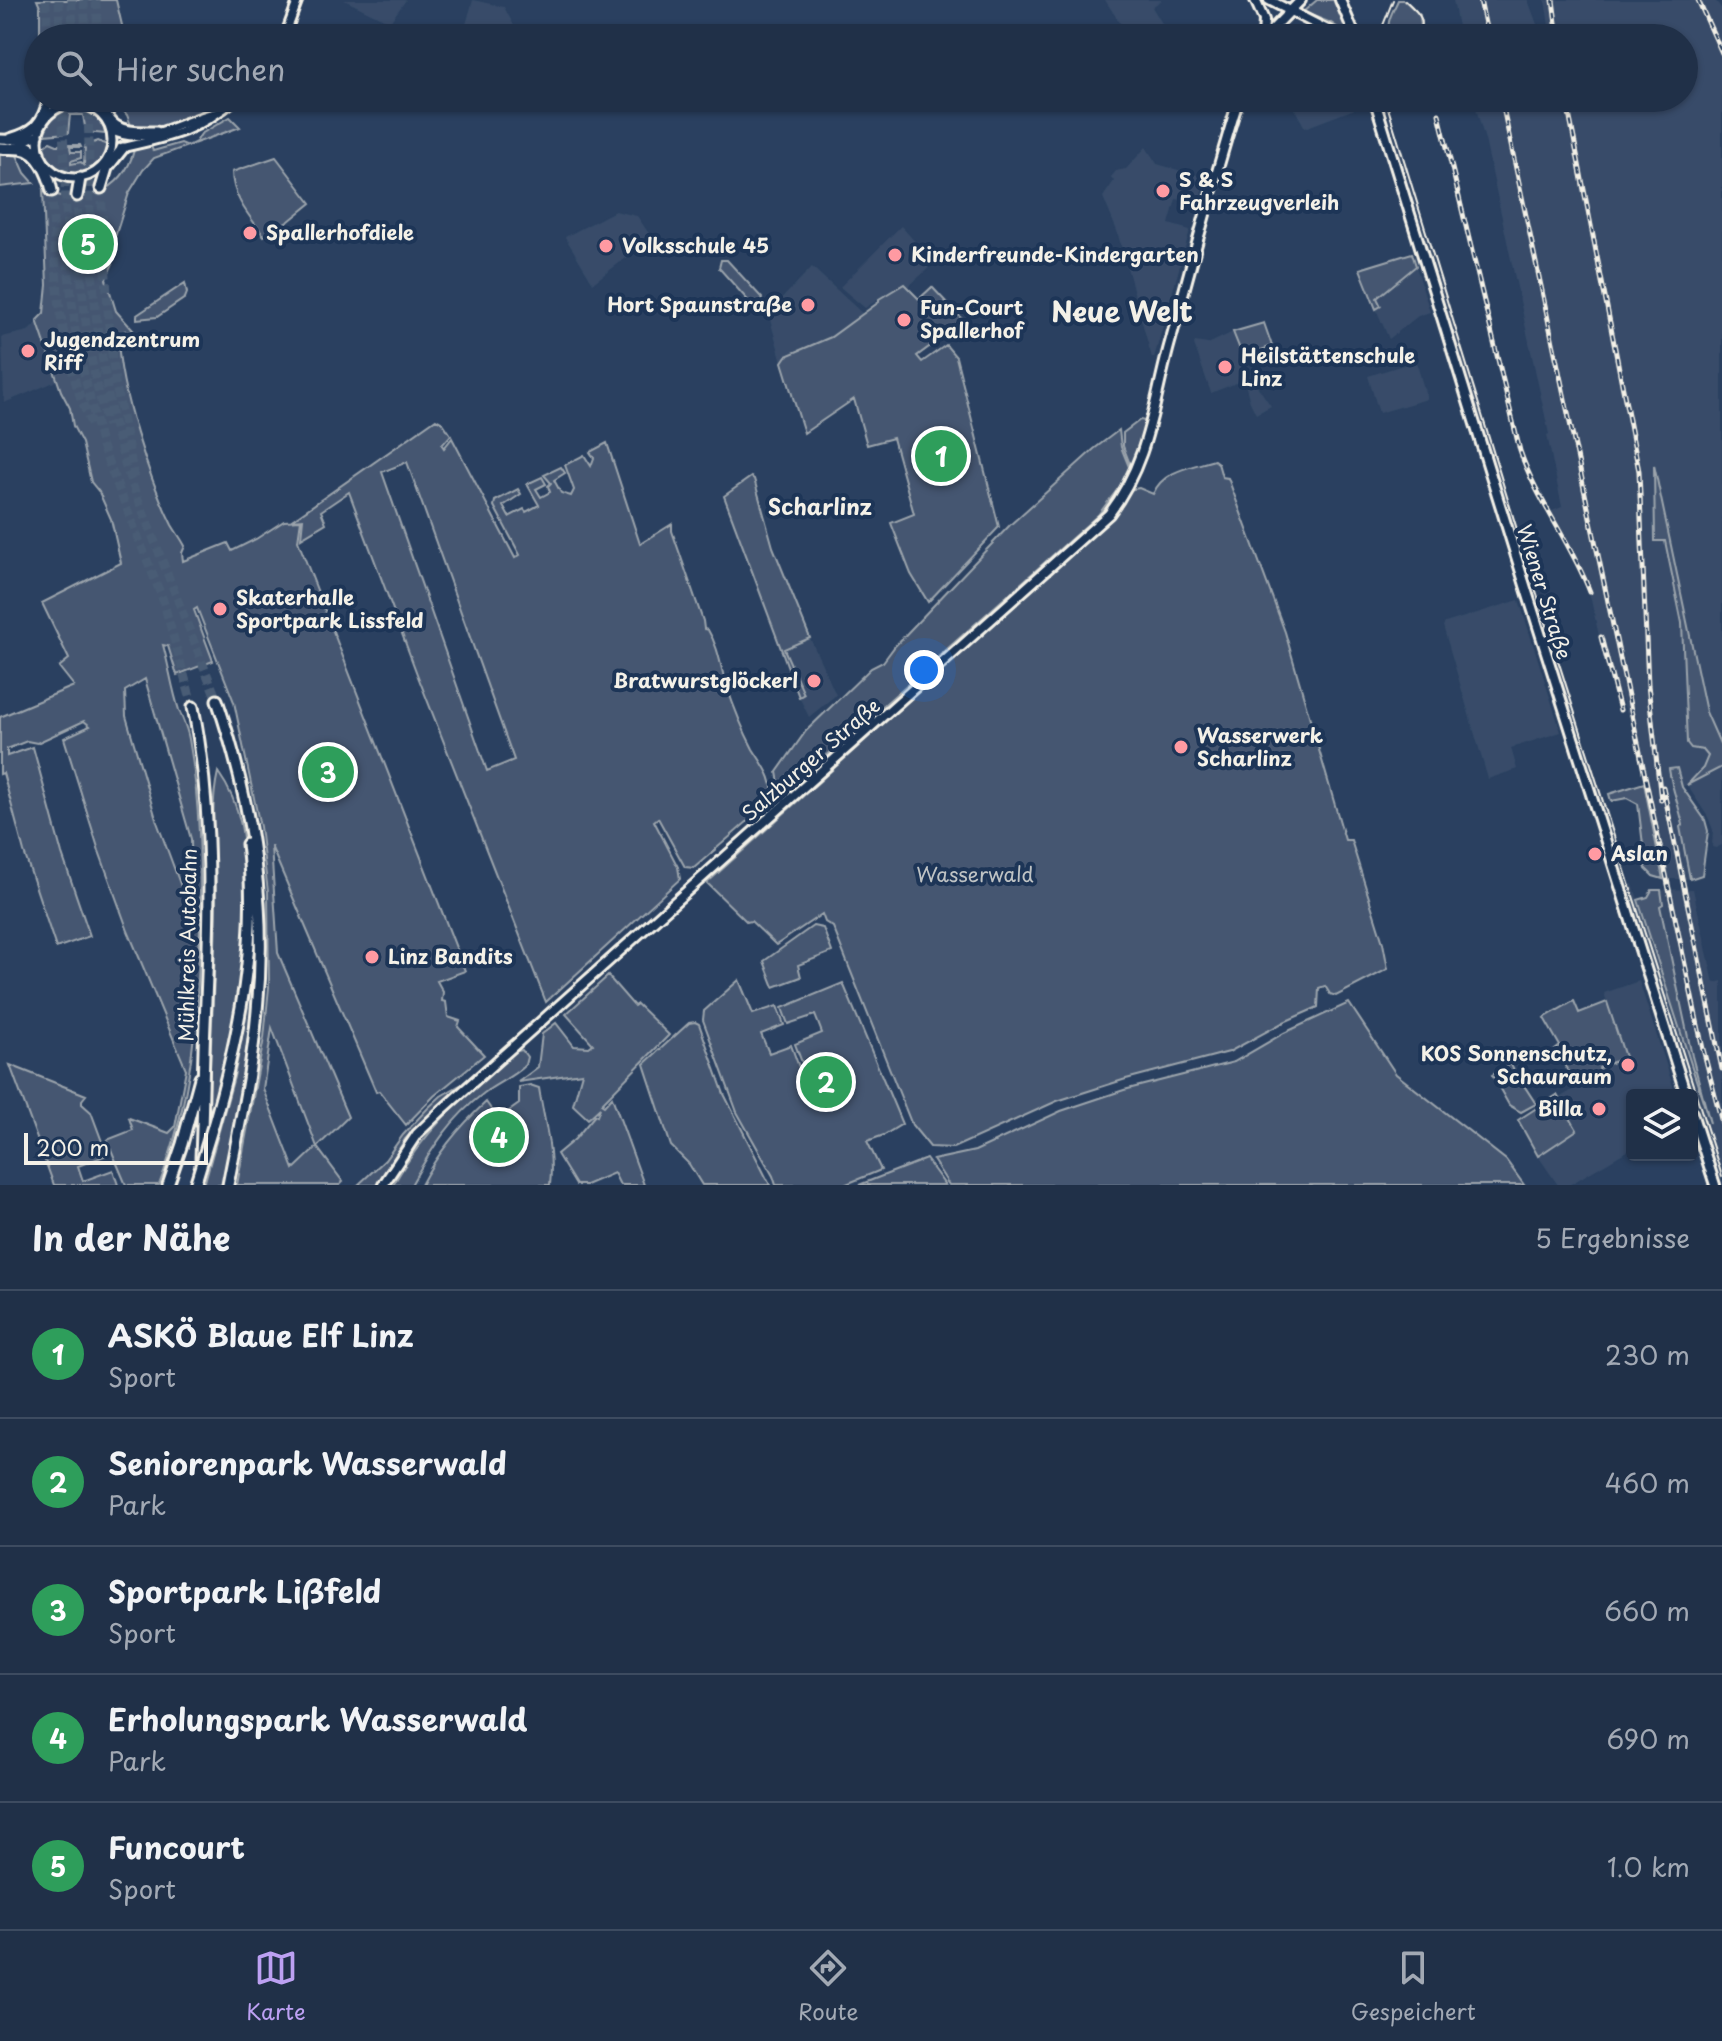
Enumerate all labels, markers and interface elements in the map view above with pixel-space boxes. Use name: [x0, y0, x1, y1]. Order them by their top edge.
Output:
search box: [24, 24, 1698, 112]
icon: search: [52, 46, 96, 90]
text: Hier suchen: [116, 46, 285, 91]
place label: S & S Fahrzeugverleih: [1179, 164, 1339, 217]
marker: S & S Fahrzeugverleih: [1154, 182, 1172, 200]
pin: 5: [62, 214, 114, 274]
place label: Spallerhofdiele: [266, 217, 414, 247]
marker: Spallerhofdiele: [241, 224, 259, 242]
place label: Volksschule 45: [622, 230, 769, 260]
marker: Volksschule 45: [597, 237, 615, 255]
place label: Kinderfreunde-Kindergarten: [911, 239, 1199, 269]
marker: Kinderfreunde-Kindergarten: [886, 246, 904, 264]
place label: Hort Spaunstraße: [607, 289, 792, 319]
district label: Neue Welt: [1051, 289, 1193, 332]
place label: Fun-Court Spallerhof: [920, 292, 1025, 345]
marker: Hort Spaunstraße: [799, 296, 817, 314]
marker: Fun-Court Spallerhof: [895, 311, 913, 329]
place label: Jugendzentrum Riff: [44, 324, 200, 377]
place label: Heilstättenschule Linz: [1241, 340, 1415, 393]
marker: Jugendzentrum Riff: [19, 342, 37, 360]
marker: Heilstättenschule Linz: [1216, 358, 1234, 376]
pin: 1: [915, 426, 967, 486]
district label: Scharlinz: [768, 489, 872, 522]
street label: Wiener Straße: [1510, 520, 1580, 663]
place label: Skaterhalle Sportpark Lissfeld: [236, 582, 423, 635]
marker: Skaterhalle Sportpark Lissfeld: [211, 600, 229, 618]
your location: [904, 650, 944, 690]
place label: Bratwurstglöckerl: [613, 665, 798, 695]
marker: Bratwurstglöckerl: [805, 672, 823, 690]
street label: Salzburger Straße: [735, 691, 886, 828]
place label: Wasserwerk Scharlinz: [1197, 720, 1324, 773]
marker: Wasserwerk Scharlinz: [1172, 738, 1190, 756]
pin: 3: [302, 742, 354, 802]
place label: Aslan: [1610, 838, 1668, 868]
marker: Aslan: [1586, 845, 1604, 863]
street label: Mühlkreis Autobahn: [170, 848, 204, 1042]
park label: Wasserwald: [916, 859, 1034, 889]
place label: Linz Bandits: [388, 941, 513, 971]
marker: Linz Bandits: [363, 948, 381, 966]
place label: KOS Sonnenschutz, Schauraum: [1421, 1038, 1612, 1091]
pin: 2: [800, 1052, 852, 1112]
marker: KOS Sonnenschutz, Schauraum: [1619, 1056, 1637, 1074]
map controls: [1626, 1089, 1698, 1161]
button: layers: [1626, 1089, 1698, 1161]
place label: Billa: [1538, 1093, 1583, 1123]
marker: Billa: [1590, 1100, 1608, 1118]
pin: 4: [473, 1107, 525, 1167]
scale bar: [24, 1129, 208, 1165]
text: 200 m: [36, 1130, 109, 1163]
text: In der Nähe: [32, 1211, 230, 1263]
text: 5 Ergebnisse: [1535, 1218, 1690, 1257]
text: ASKÖ Blaue Elf Linz: [108, 1312, 414, 1357]
text: 1: [52, 1335, 64, 1374]
text: 230 m: [1605, 1335, 1690, 1374]
text: Sport: [108, 1357, 176, 1396]
text: Seniorenpark Wasserwald: [108, 1440, 507, 1485]
text: 2: [49, 1463, 67, 1502]
text: 460 m: [1605, 1463, 1690, 1502]
text: Park: [108, 1485, 166, 1524]
text: Sportpark Lißfeld: [108, 1568, 381, 1613]
text: 3: [49, 1591, 67, 1630]
text: 660 m: [1604, 1591, 1690, 1630]
text: Sport: [108, 1613, 176, 1652]
text: Erholungspark Wasserwald: [108, 1696, 527, 1741]
text: 4: [49, 1719, 67, 1758]
text: 690 m: [1607, 1719, 1690, 1758]
text: Park: [108, 1741, 166, 1780]
text: Funcourt: [108, 1824, 245, 1869]
text: 5: [50, 1847, 66, 1886]
text: 1.0 km: [1607, 1847, 1690, 1886]
text: Sport: [108, 1869, 176, 1908]
tab: Karte: [246, 1946, 306, 2027]
tab: Route: [798, 1946, 858, 2027]
tab: Gespeichert: [1351, 1946, 1476, 2027]

